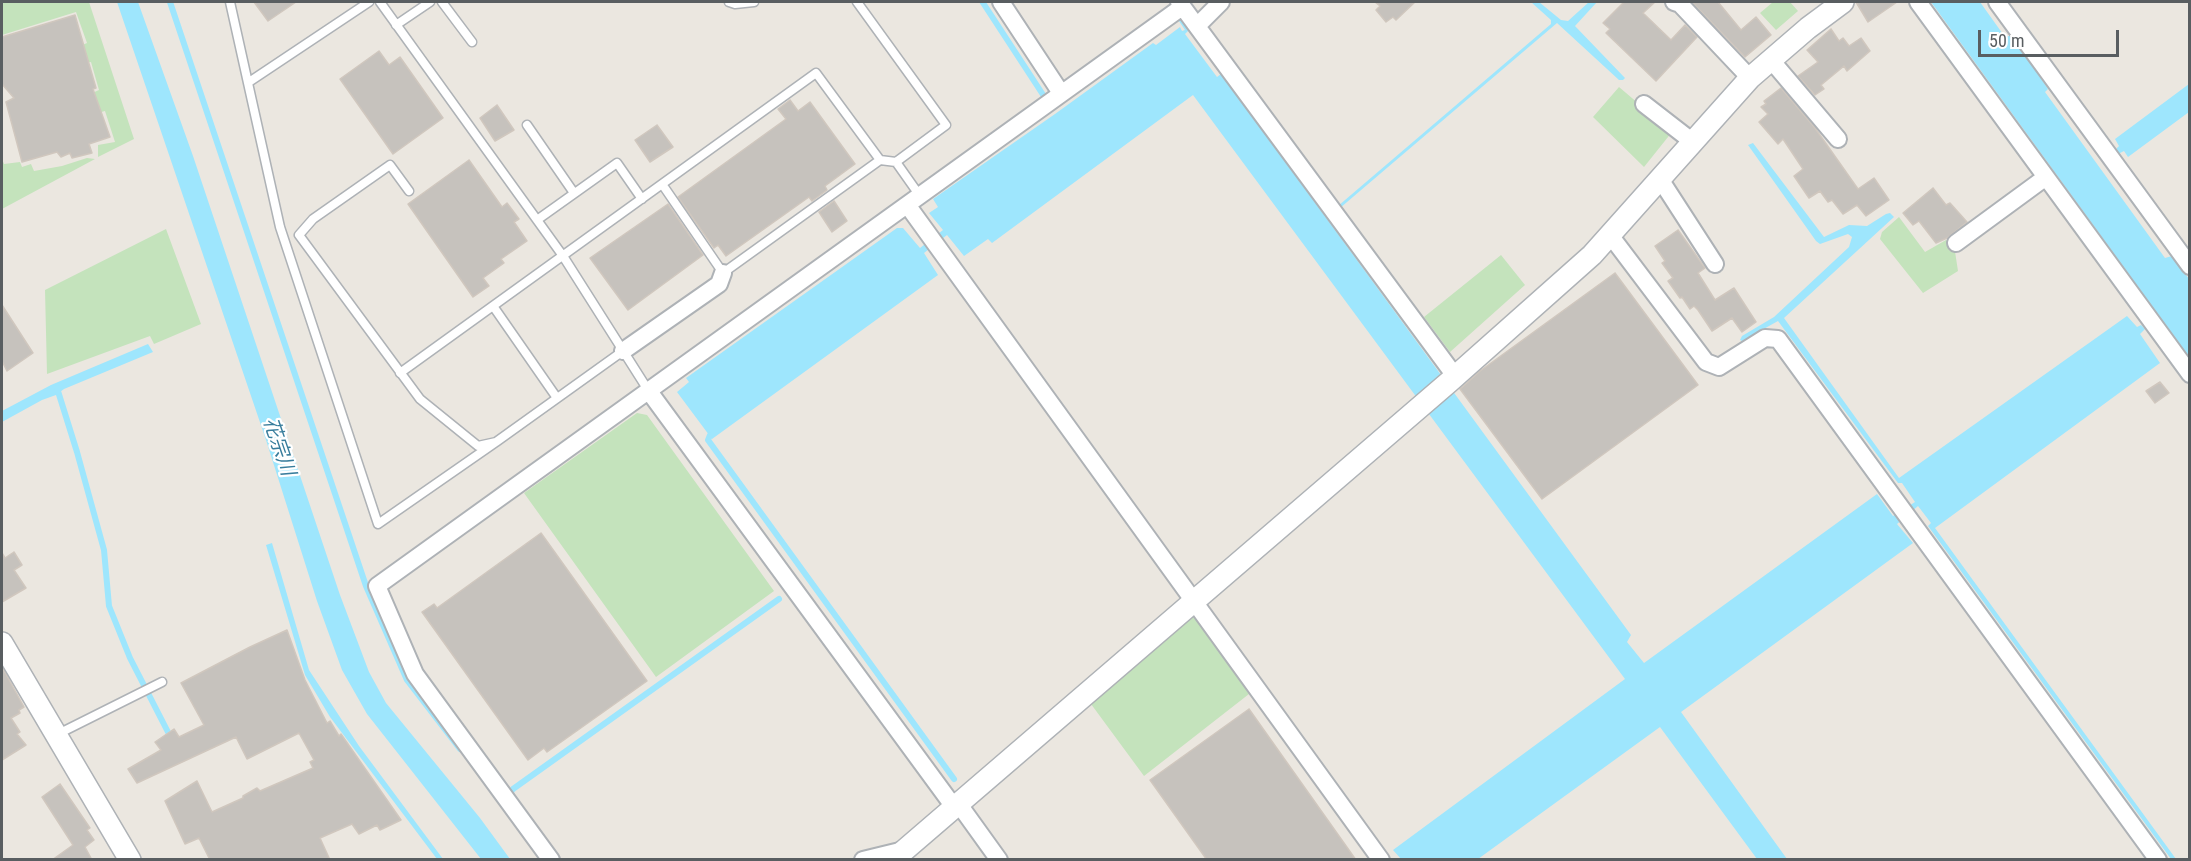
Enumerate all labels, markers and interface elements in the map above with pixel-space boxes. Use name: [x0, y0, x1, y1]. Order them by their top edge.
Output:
scale bar: [1981, 18, 2122, 56]
text: 50 m: [1989, 30, 2024, 51]
water label: 花宗川: [257, 415, 299, 479]

